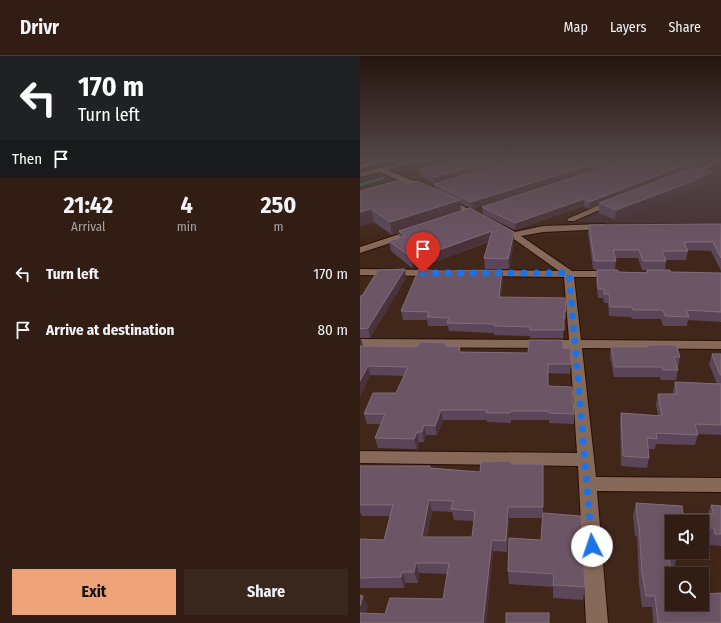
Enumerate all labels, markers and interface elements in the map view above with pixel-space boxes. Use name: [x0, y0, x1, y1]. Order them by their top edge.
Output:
text: Drivr: [20, 16, 59, 39]
text: Map: [564, 19, 588, 36]
text: Layers: [610, 19, 646, 36]
text: Share: [668, 19, 701, 36]
text: 170 m: [78, 70, 144, 103]
icon: left: [12, 72, 64, 124]
text: Turn left: [78, 104, 140, 126]
icon: arrive: [50, 148, 72, 170]
text: Then: [12, 150, 42, 168]
text: 21:42: [64, 191, 113, 219]
text: 4: [181, 191, 193, 219]
text: 250: [260, 191, 296, 219]
text: Arrival: [71, 219, 106, 234]
text: min: [177, 219, 197, 234]
text: m: [273, 219, 283, 234]
pin: [406, 232, 440, 273]
icon: arrive: [412, 238, 434, 260]
icon: left: [12, 263, 34, 285]
text: Turn left: [46, 265, 99, 283]
text: 170 m: [313, 265, 348, 283]
icon: arrive: [12, 319, 34, 341]
text: Arrive at destination: [46, 321, 174, 339]
text: 80 m: [318, 321, 348, 339]
map controls: [665, 515, 709, 611]
button: sound: [665, 515, 709, 559]
position arrow: [571, 525, 613, 567]
button: search: [665, 567, 709, 611]
button: Exit: [12, 569, 176, 615]
button: Share: [184, 569, 348, 615]

